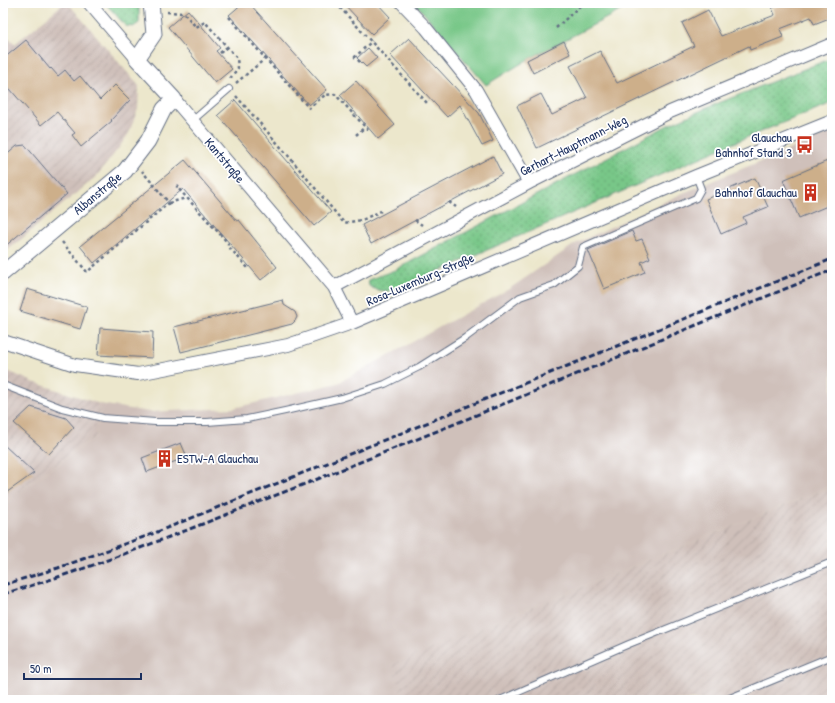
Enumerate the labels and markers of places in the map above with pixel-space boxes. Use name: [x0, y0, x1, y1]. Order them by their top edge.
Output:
place label: Glauchau Bahnhof Stand 3: [715, 128, 792, 161]
bus stop icon: Glauchau Bahnhof Stand 3: [795, 134, 815, 154]
building icon: Bahnhof Glauchau: [800, 182, 820, 202]
place label: Bahnhof Glauchau: [715, 183, 797, 201]
building icon: ESTW-A Glauchau: [154, 448, 174, 468]
place label: ESTW-A Glauchau: [177, 449, 258, 467]

